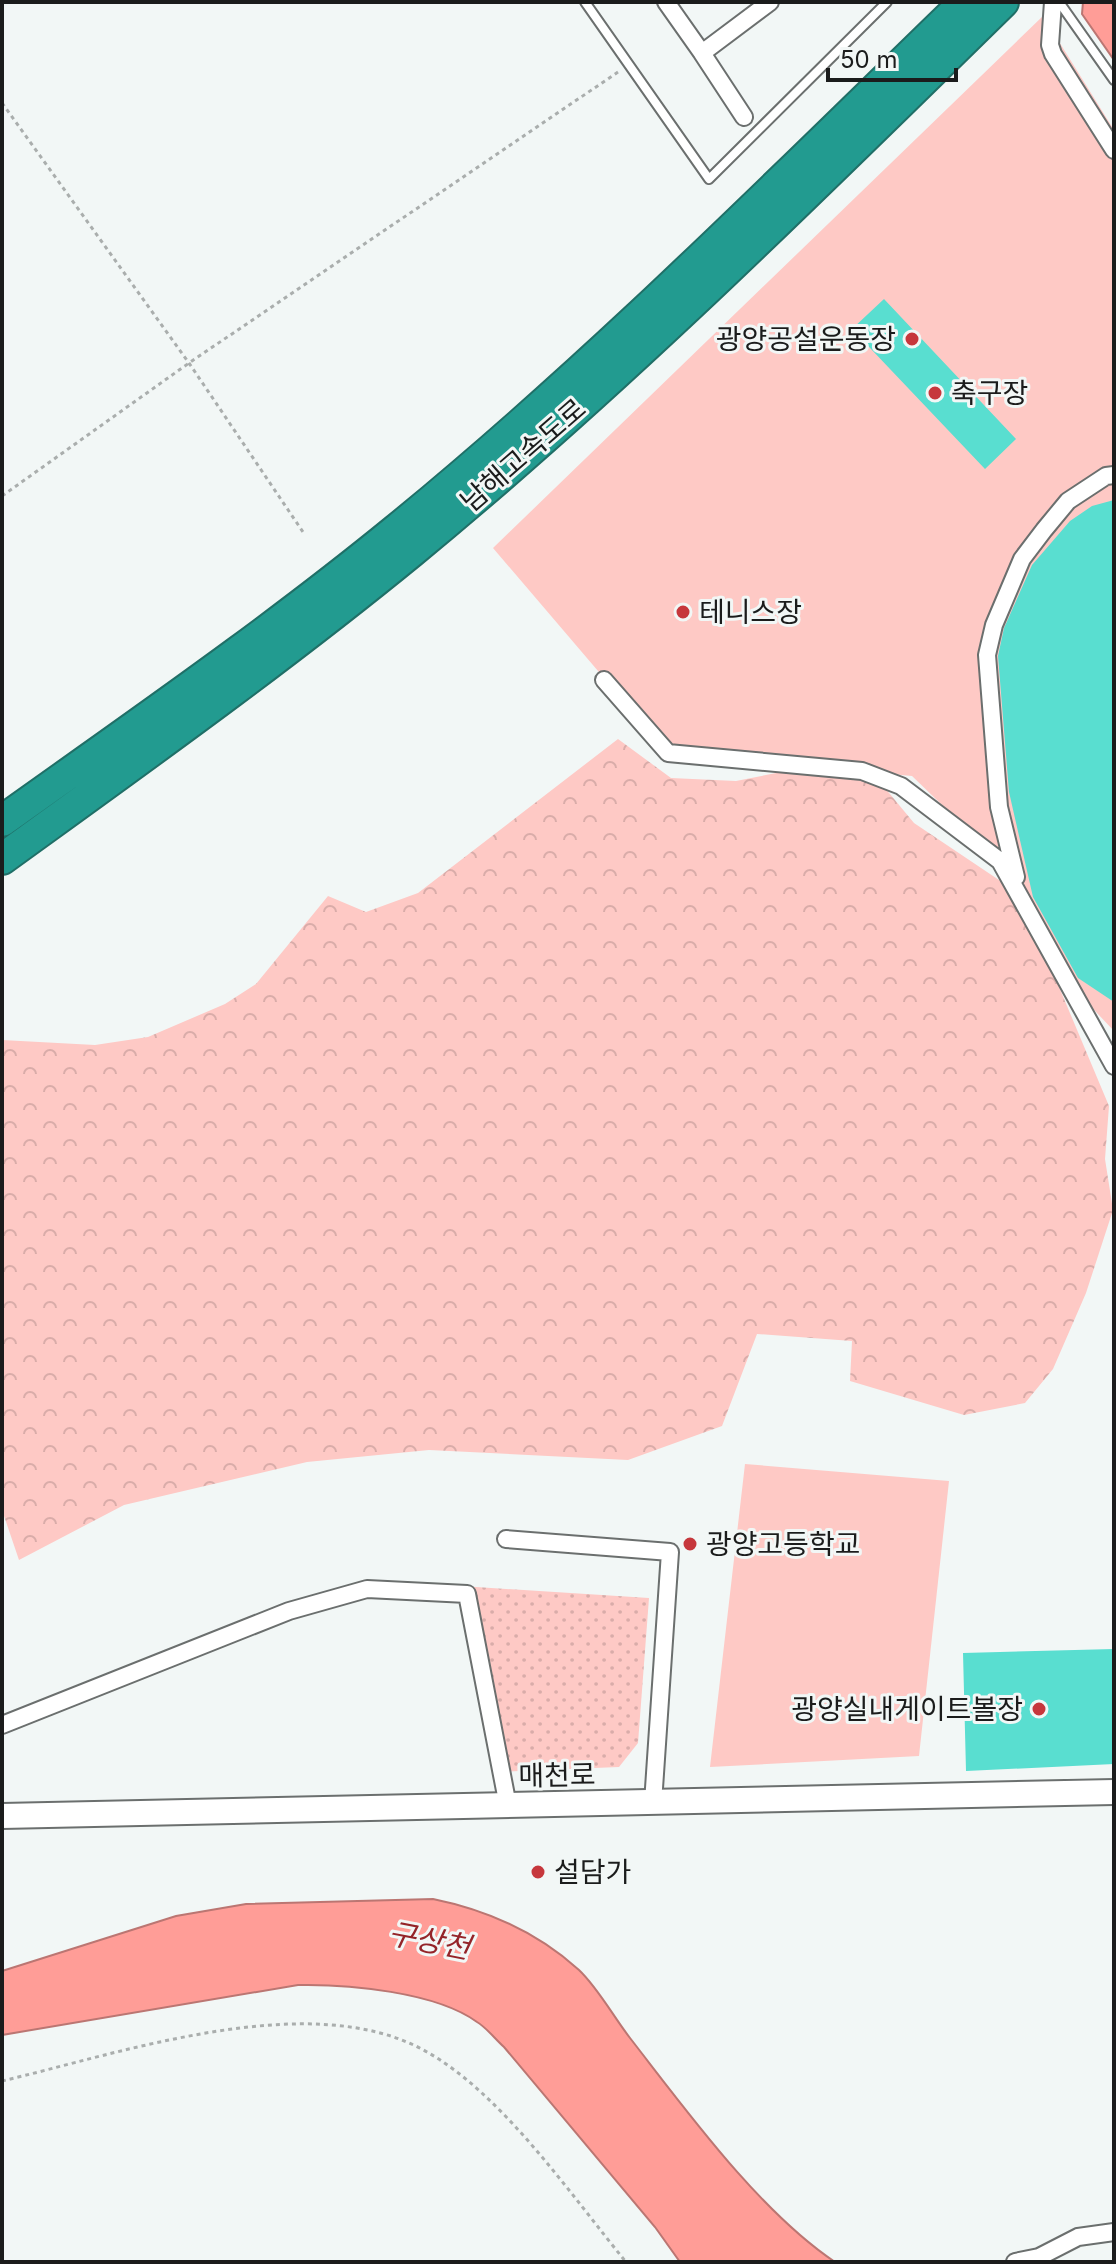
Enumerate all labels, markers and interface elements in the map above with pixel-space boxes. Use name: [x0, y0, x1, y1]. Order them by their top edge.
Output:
scale bar: [828, 32, 956, 82]
text: 50 m: [840, 45, 898, 74]
place label: 광양공설운동장: [716, 322, 896, 356]
marker: 광양공설운동장: [903, 330, 921, 348]
place label: 축구장: [951, 376, 1028, 410]
marker: 축구장: [926, 384, 944, 402]
street label: 남해고속도로: [454, 391, 592, 519]
place label: 테니스장: [699, 595, 802, 629]
marker: 테니스장: [674, 603, 692, 621]
place label: 광양고등학교: [706, 1527, 861, 1561]
marker: 광양고등학교: [681, 1535, 699, 1553]
place label: 광양실내게이트볼장: [791, 1692, 1023, 1726]
marker: 광양실내게이트볼장: [1030, 1700, 1048, 1718]
street label: 매천로: [518, 1757, 596, 1793]
place label: 설담가: [554, 1855, 631, 1889]
marker: 설담가: [529, 1863, 547, 1881]
water label: 구상천: [385, 1914, 477, 1966]

